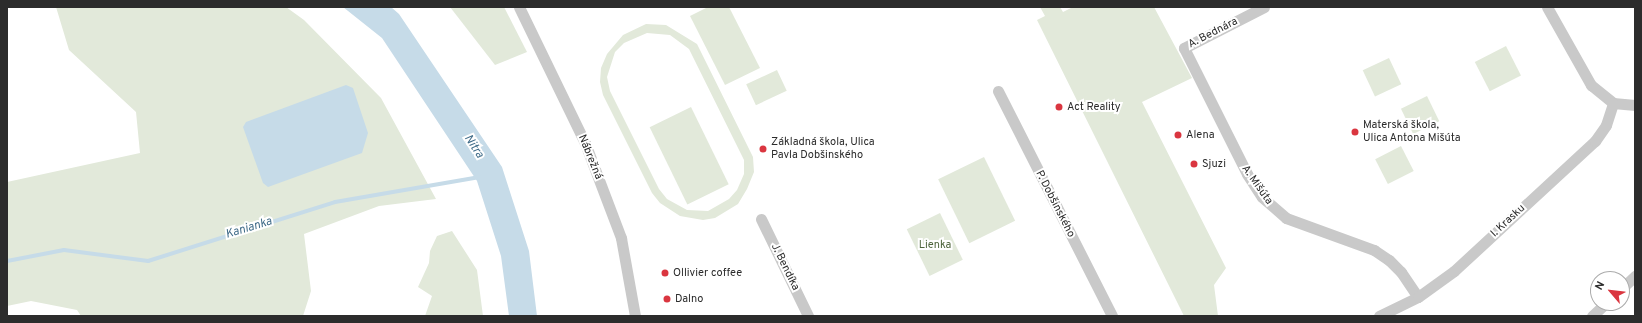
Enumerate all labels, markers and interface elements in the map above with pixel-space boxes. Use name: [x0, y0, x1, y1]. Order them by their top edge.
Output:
street label: A. Bednára: [1186, 15, 1240, 51]
place label: Act Reality: [1067, 100, 1121, 114]
marker: Act Reality: [1054, 102, 1064, 112]
place label: Materská škola, Ulica Antona Mišúta: [1363, 119, 1461, 145]
marker: Materská škola, Ulica Antona Mišúta: [1350, 127, 1360, 137]
place label: Alena: [1186, 128, 1214, 142]
marker: Alena: [1173, 130, 1183, 140]
water label: Nitra: [460, 132, 486, 162]
street label: Nábrežná: [575, 133, 605, 181]
place label: Základná škola, Ulica Pavla Dobšinského: [771, 136, 875, 162]
marker: Základná škola, Ulica Pavla Dobšinského: [758, 144, 768, 154]
place label: Sjuzi: [1202, 157, 1226, 171]
marker: Sjuzi: [1189, 159, 1199, 169]
street label: A. Mišúta: [1239, 163, 1275, 207]
street label: P. Dobšinského: [1032, 168, 1078, 240]
street label: I. Krasku: [1488, 202, 1528, 240]
water label: Kanianka: [224, 215, 274, 243]
park label: Lienka: [919, 238, 951, 252]
street label: J. Bendíka: [768, 241, 802, 293]
place label: Ollivier coffee: [673, 266, 742, 280]
marker: Ollivier coffee: [660, 268, 670, 278]
north arrow: [1590, 271, 1630, 311]
text: N: [1592, 279, 1608, 293]
place label: Dalno: [675, 292, 703, 306]
marker: Dalno: [662, 294, 672, 304]

